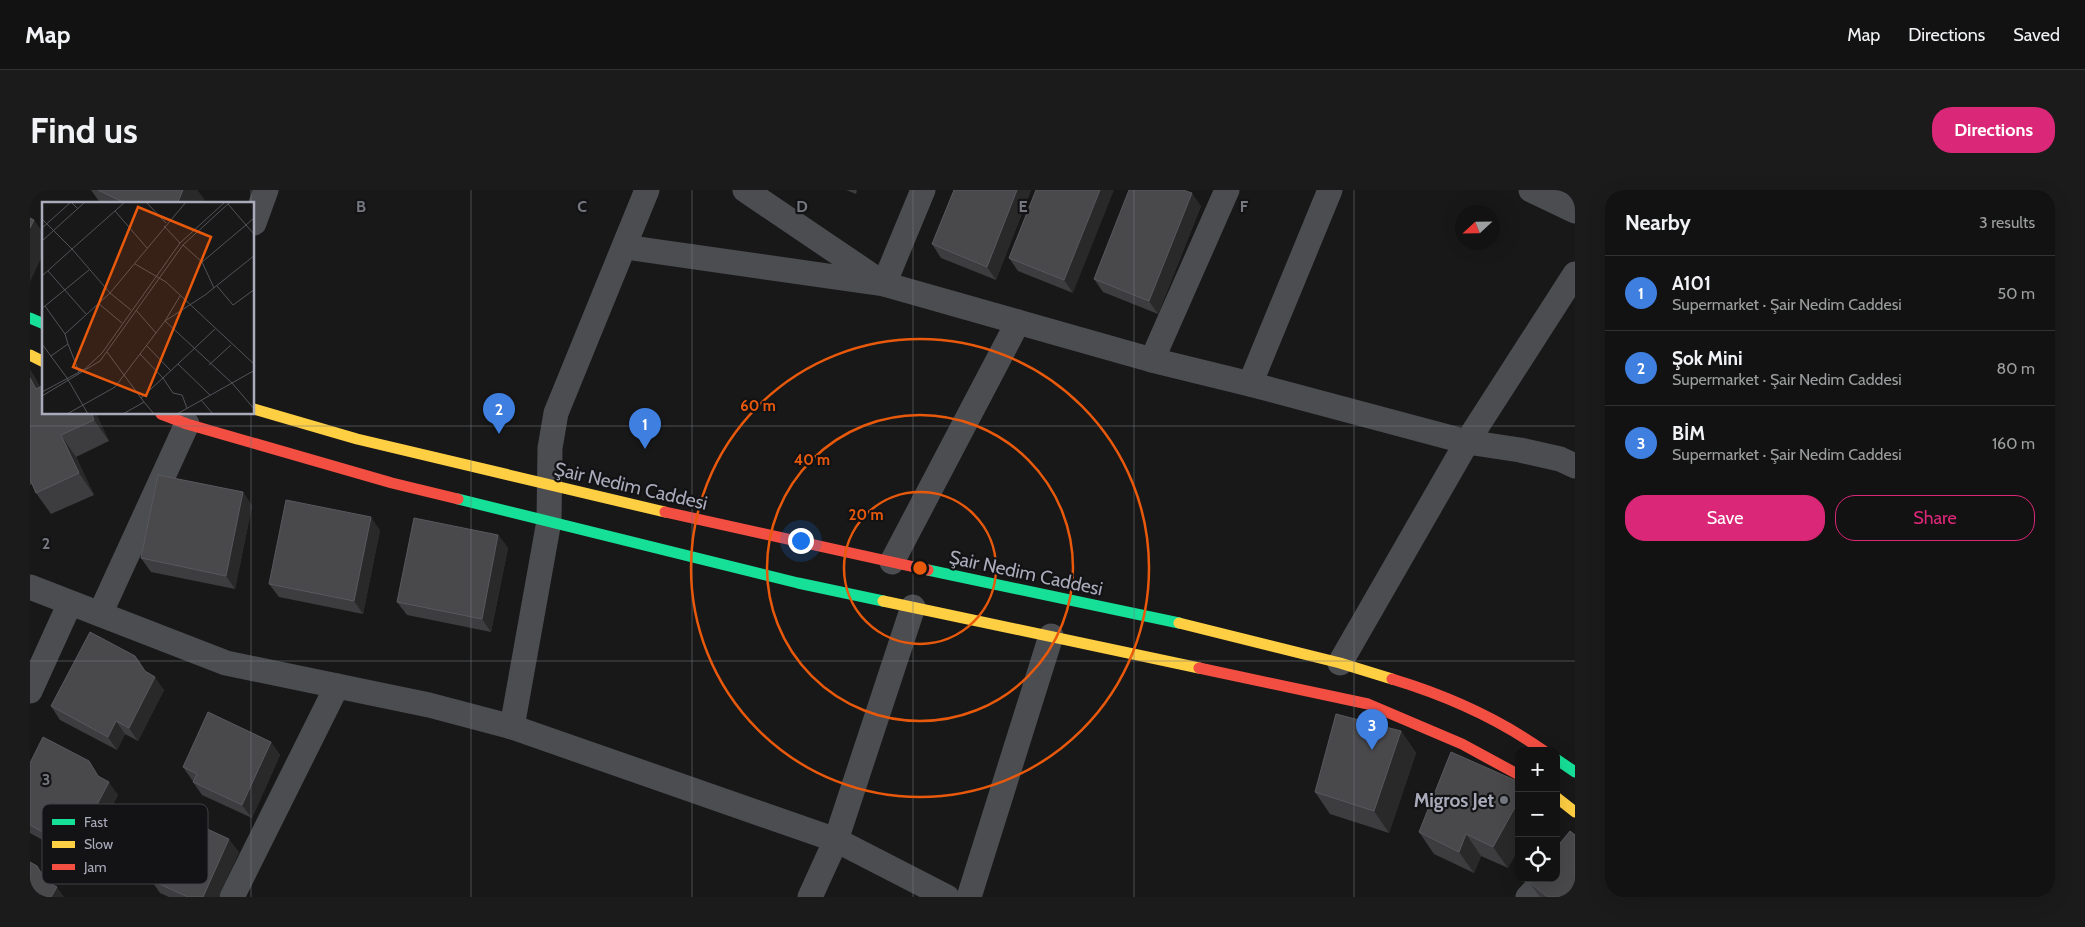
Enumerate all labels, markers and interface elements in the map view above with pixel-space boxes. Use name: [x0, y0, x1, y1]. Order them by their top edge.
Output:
text: Map: [25, 20, 71, 49]
text: Map: [1847, 24, 1880, 46]
text: Directions: [1908, 24, 1985, 46]
text: Saved: [2013, 24, 2060, 46]
button: Directions: [1932, 107, 2055, 153]
text: Find us: [30, 109, 138, 152]
text: B: [356, 197, 366, 216]
text: C: [577, 197, 587, 216]
text: D: [796, 197, 808, 216]
text: E: [1018, 197, 1028, 216]
text: F: [1240, 197, 1249, 216]
inset map: [42, 202, 255, 415]
north arrow: [1455, 205, 1500, 250]
text: Nearby: [1625, 210, 1691, 235]
text: 3 results: [1979, 213, 2035, 232]
text: A101: [1672, 272, 1711, 295]
text: 1: [1638, 284, 1644, 303]
text: 50 m: [1998, 284, 2035, 303]
text: Supermarket · Şair Nedim Caddesi: [1672, 295, 1902, 314]
text: Şok Mini: [1672, 347, 1743, 370]
text: 2: [1637, 359, 1645, 378]
text: 80 m: [1997, 359, 2035, 378]
text: Supermarket · Şair Nedim Caddesi: [1672, 370, 1902, 389]
pin: 2: [483, 393, 515, 434]
text: 60 m: [740, 397, 776, 415]
pin: 1: [629, 408, 661, 449]
text: BİM: [1672, 422, 1705, 445]
text: 3: [1637, 434, 1645, 453]
text: 160 m: [1992, 434, 2035, 453]
text: Supermarket · Şair Nedim Caddesi: [1672, 445, 1902, 464]
text: 40 m: [794, 451, 830, 469]
street label: Şair Nedim Caddesi: [552, 457, 710, 515]
button: Save: [1625, 495, 1825, 541]
button: Share: [1835, 495, 2035, 541]
text: 20 m: [849, 506, 883, 524]
your location: [788, 528, 814, 554]
text: 2: [42, 534, 50, 553]
street label: Şair Nedim Caddesi: [947, 545, 1105, 601]
centre of rings: [911, 559, 929, 577]
pin: 3: [1356, 709, 1388, 750]
map controls: [1515, 747, 1560, 882]
button: +: [1515, 747, 1560, 792]
text: 3: [42, 770, 50, 789]
place label: Migros Jet: [1414, 789, 1494, 812]
button: −: [1515, 792, 1560, 837]
marker: Migros Jet: [1498, 794, 1510, 806]
legend: [42, 804, 208, 884]
text: Fast: [84, 813, 108, 831]
text: Slow: [84, 835, 113, 853]
button: locate: [1515, 837, 1560, 882]
text: Jam: [83, 858, 106, 876]

